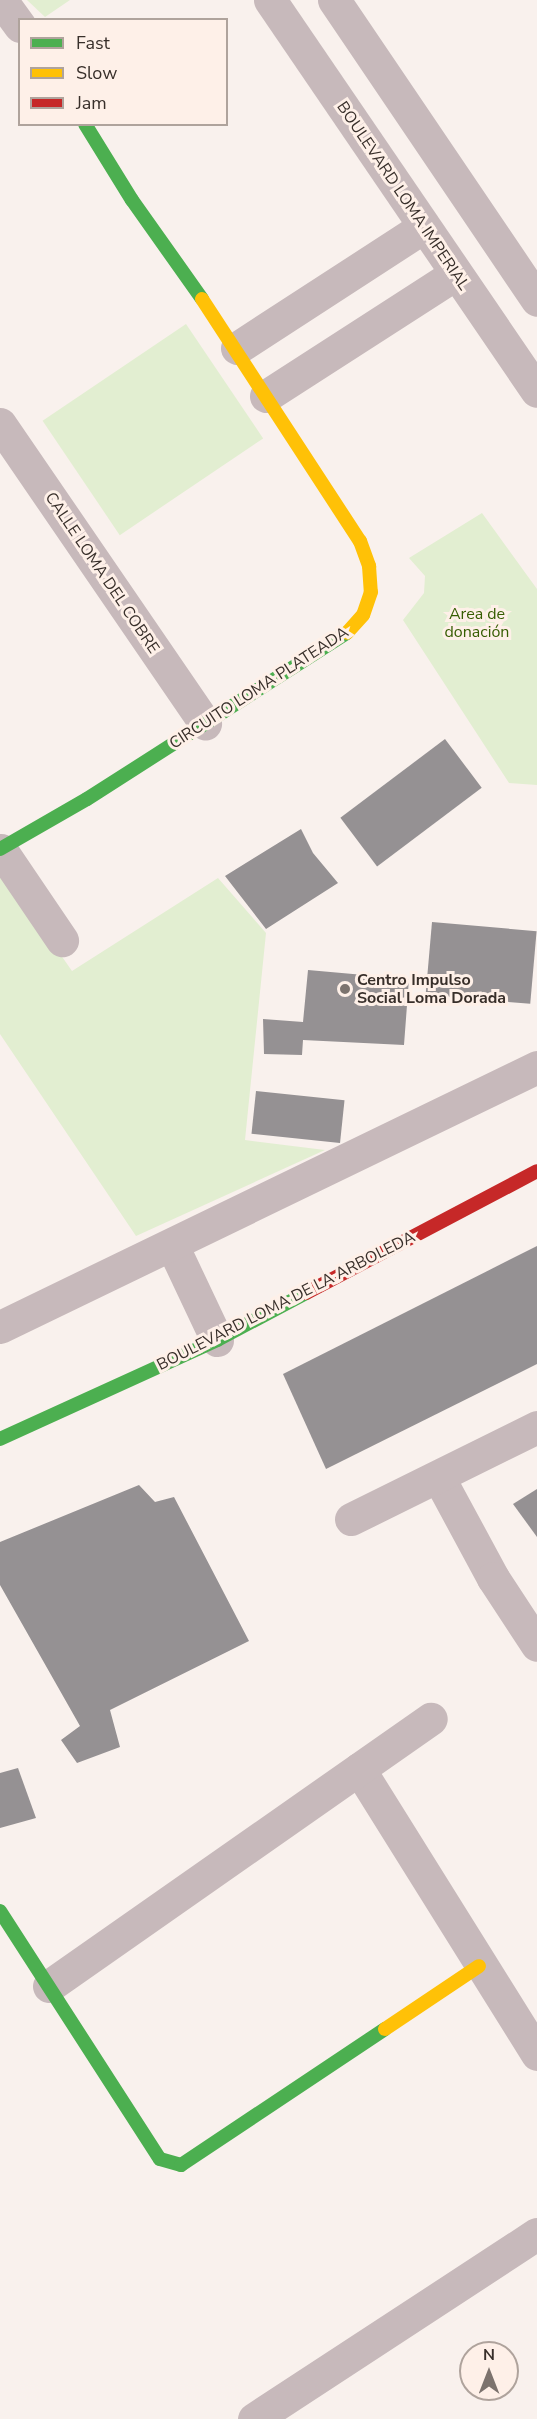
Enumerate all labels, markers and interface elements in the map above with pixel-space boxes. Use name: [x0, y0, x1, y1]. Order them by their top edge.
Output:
legend: [18, 18, 228, 126]
text: Fast: [76, 31, 110, 55]
text: Slow: [76, 61, 117, 85]
text: Jam: [76, 91, 107, 115]
street label: BOULEVARD LOMA IMPERIAL: [333, 98, 473, 294]
street label: CALLE LOMA DEL COBRE: [41, 489, 163, 657]
park label: Area de donación: [445, 604, 509, 642]
street label: CIRCUITO LOMA PLATEADA: [166, 623, 352, 753]
place label: Centro Impulso Social Loma Dorada: [357, 970, 506, 1008]
marker: Centro Impulso Social Loma Dorada: [338, 982, 352, 996]
street label: BOULEVARD LOMA DE LA ARBOLEDA: [154, 1227, 418, 1375]
north arrow: [459, 2341, 519, 2401]
text: N: [483, 2344, 495, 2366]

